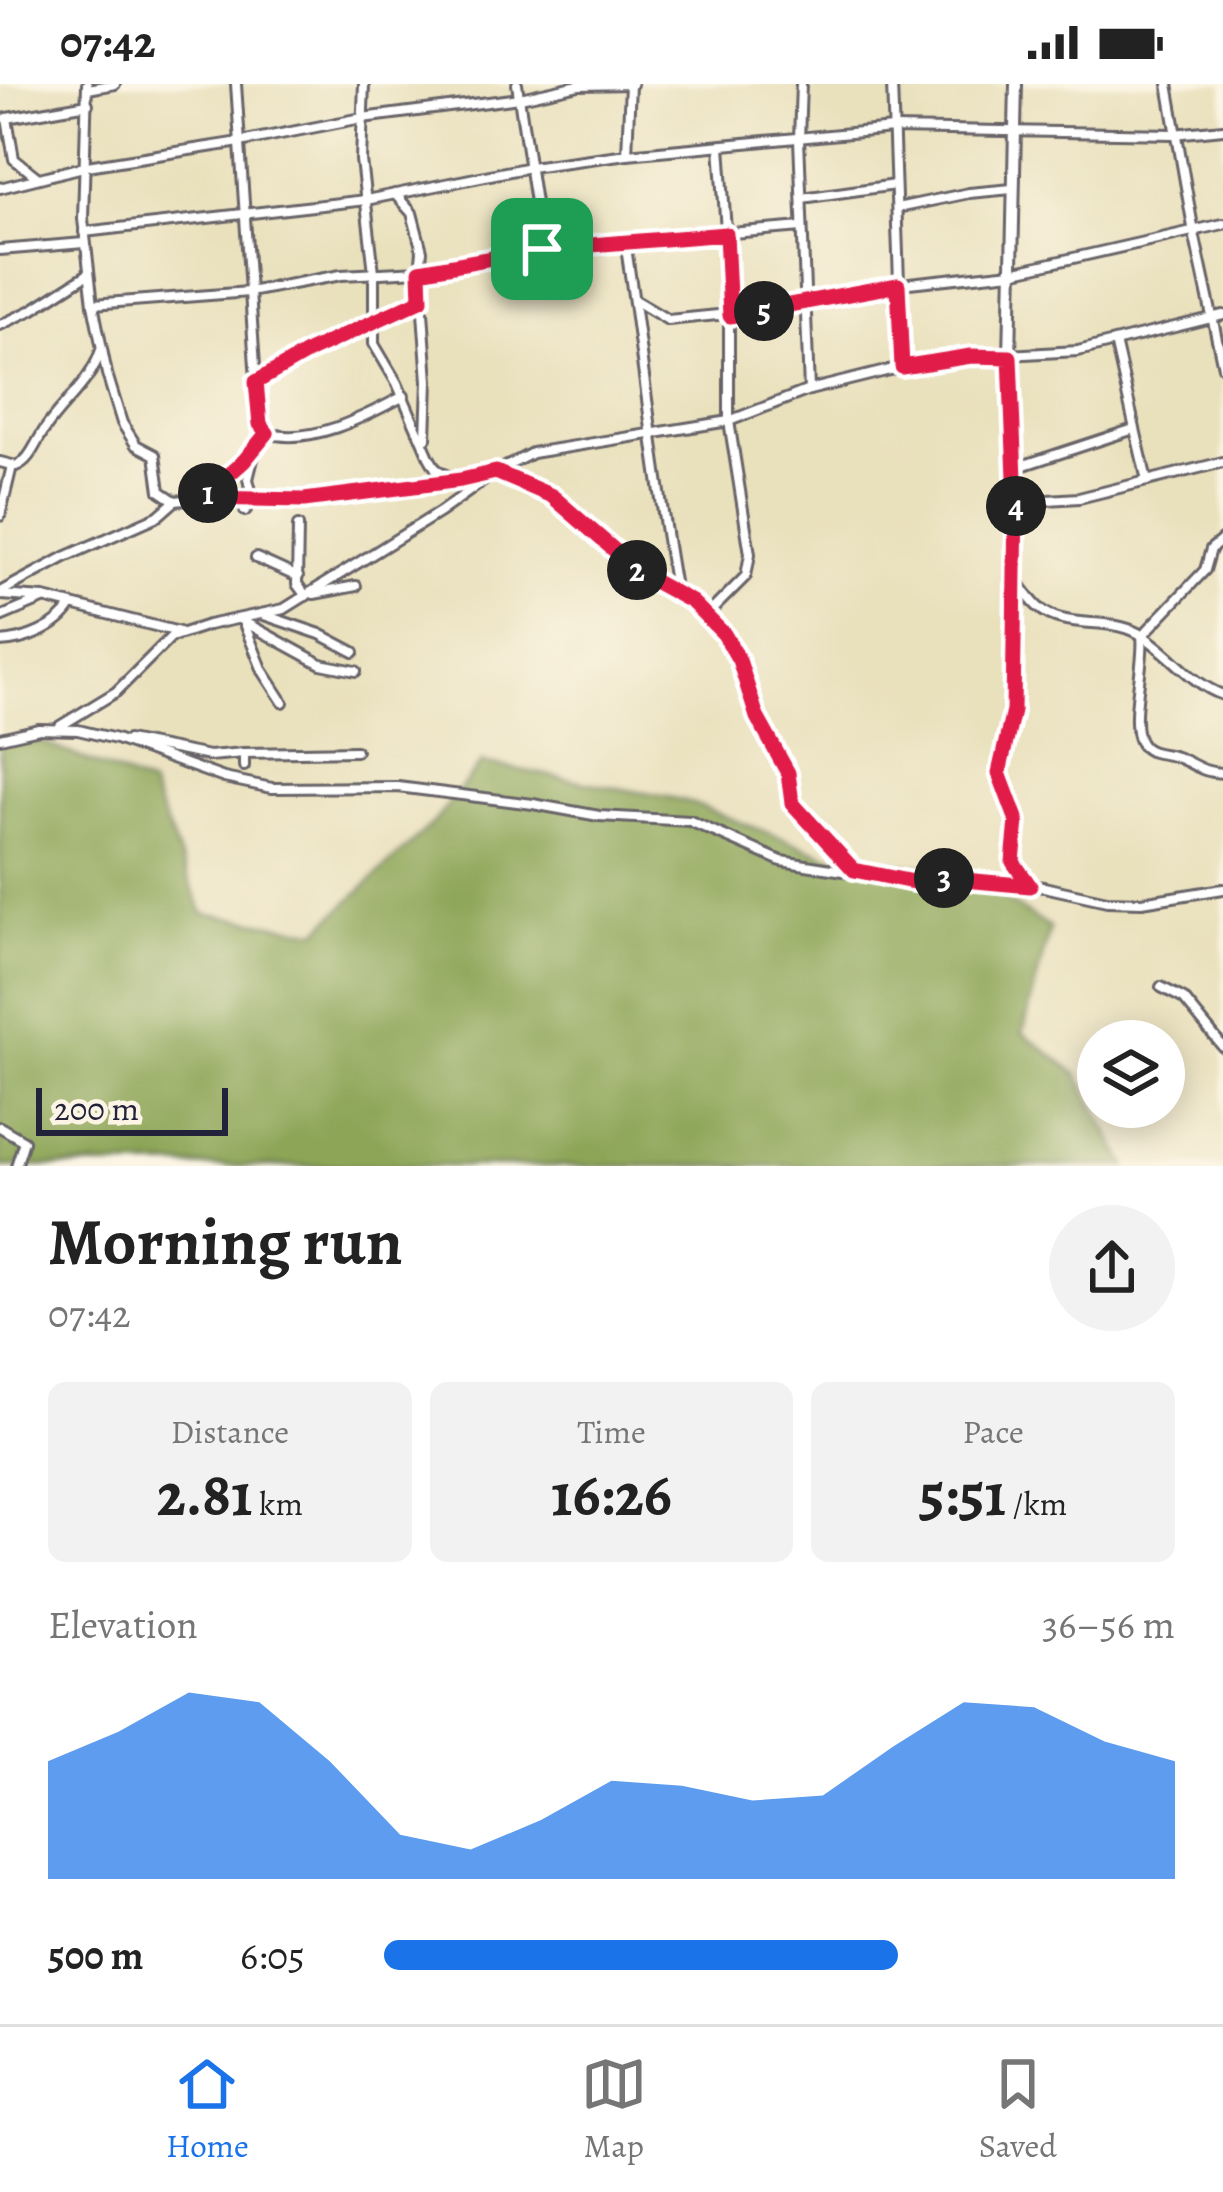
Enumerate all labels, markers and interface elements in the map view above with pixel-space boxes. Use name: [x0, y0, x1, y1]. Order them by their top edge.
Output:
text: 07:42: [60, 11, 155, 73]
pin: [491, 198, 593, 300]
icon: arrive: [509, 216, 575, 282]
pin: 5: [734, 281, 794, 341]
text: 5: [757, 288, 771, 333]
pin: 1: [178, 463, 238, 523]
text: 1: [202, 470, 214, 515]
pin: 4: [986, 476, 1046, 536]
text: 4: [1008, 483, 1024, 528]
pin: 2: [607, 540, 667, 600]
text: 2: [629, 547, 645, 592]
pin: 3: [914, 848, 974, 908]
text: 3: [937, 855, 951, 900]
map controls: [1077, 1020, 1185, 1128]
button: layers: [1077, 1020, 1185, 1128]
scale bar: [36, 1082, 228, 1135]
text: 200 m: [54, 1086, 139, 1131]
text: Morning run: [48, 1197, 403, 1287]
button: share: [1049, 1205, 1175, 1331]
text: 07:42: [48, 1287, 131, 1340]
text: Distance: [171, 1409, 289, 1454]
text: Time: [577, 1409, 646, 1454]
text: Pace: [963, 1409, 1024, 1454]
text: 2.81: [157, 1454, 253, 1536]
text: 16:26: [551, 1454, 672, 1536]
text: 5:51: [919, 1454, 1006, 1536]
text: km: [253, 1481, 303, 1526]
text: /km: [1006, 1481, 1067, 1526]
text: Elevation: [48, 1598, 198, 1651]
text: 36–56 m: [1042, 1598, 1175, 1651]
text: 500 m: [48, 1929, 143, 1982]
text: 6:05: [240, 1929, 305, 1982]
tab: Home: [166, 2051, 249, 2168]
tab: Map: [581, 2051, 647, 2168]
tab: Saved: [979, 2051, 1057, 2168]

